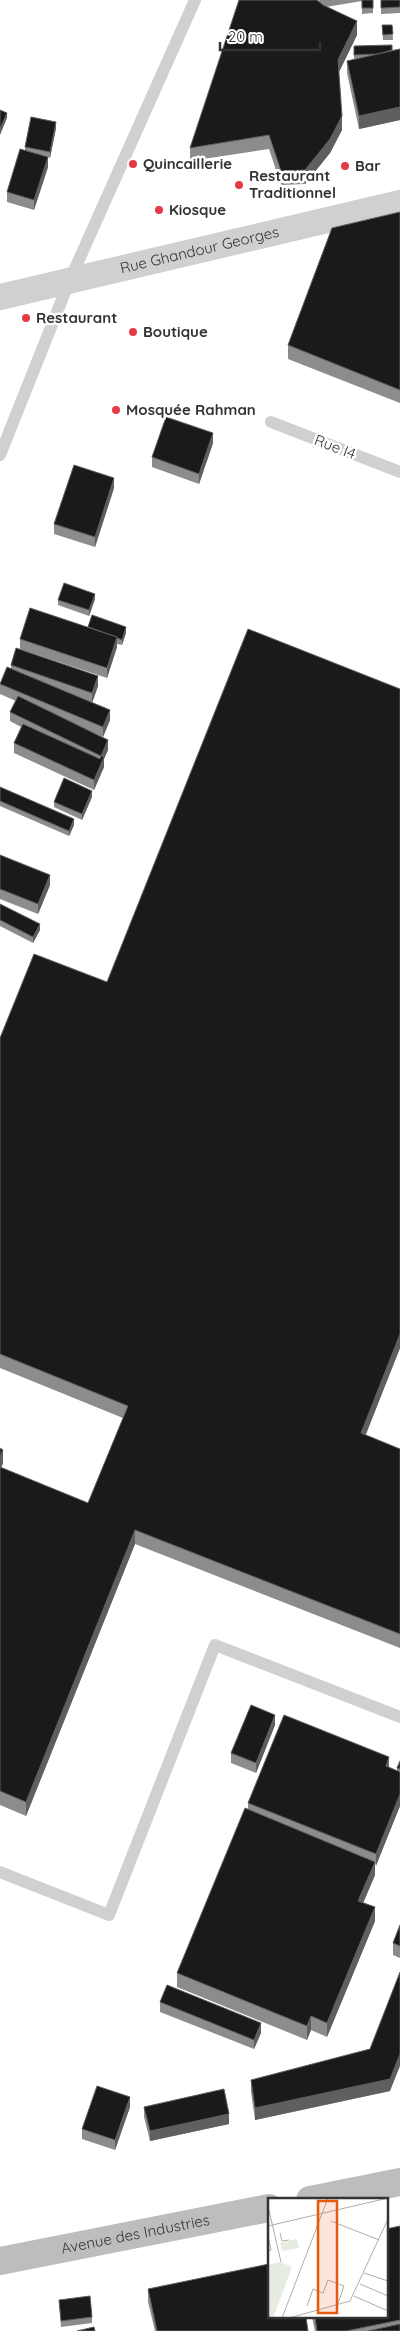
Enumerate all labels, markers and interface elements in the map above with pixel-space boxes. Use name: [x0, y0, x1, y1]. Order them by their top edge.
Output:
scale bar: [220, 20, 320, 52]
text: 20 m: [228, 27, 263, 46]
place label: Quincaillerie: [143, 154, 232, 173]
place label: Bar: [355, 156, 381, 175]
marker: Quincaillerie: [127, 158, 139, 170]
marker: Bar: [339, 160, 351, 172]
place label: Restaurant Traditionnel: [249, 166, 336, 202]
marker: Restaurant Traditionnel: [233, 179, 245, 191]
place label: Kiosque: [169, 200, 226, 219]
marker: Kiosque: [153, 204, 165, 216]
street label: Rue Ghandour Georges: [118, 222, 281, 277]
place label: Restaurant: [36, 308, 117, 327]
marker: Restaurant: [20, 312, 32, 324]
place label: Boutique: [143, 322, 208, 341]
marker: Boutique: [127, 326, 139, 338]
place label: Mosquée Rahman: [126, 400, 256, 419]
marker: Mosquée Rahman: [110, 404, 122, 416]
street label: Rue I4: [312, 430, 359, 463]
inset map: [268, 2198, 388, 2318]
street label: Avenue des Industries: [59, 2210, 211, 2258]

